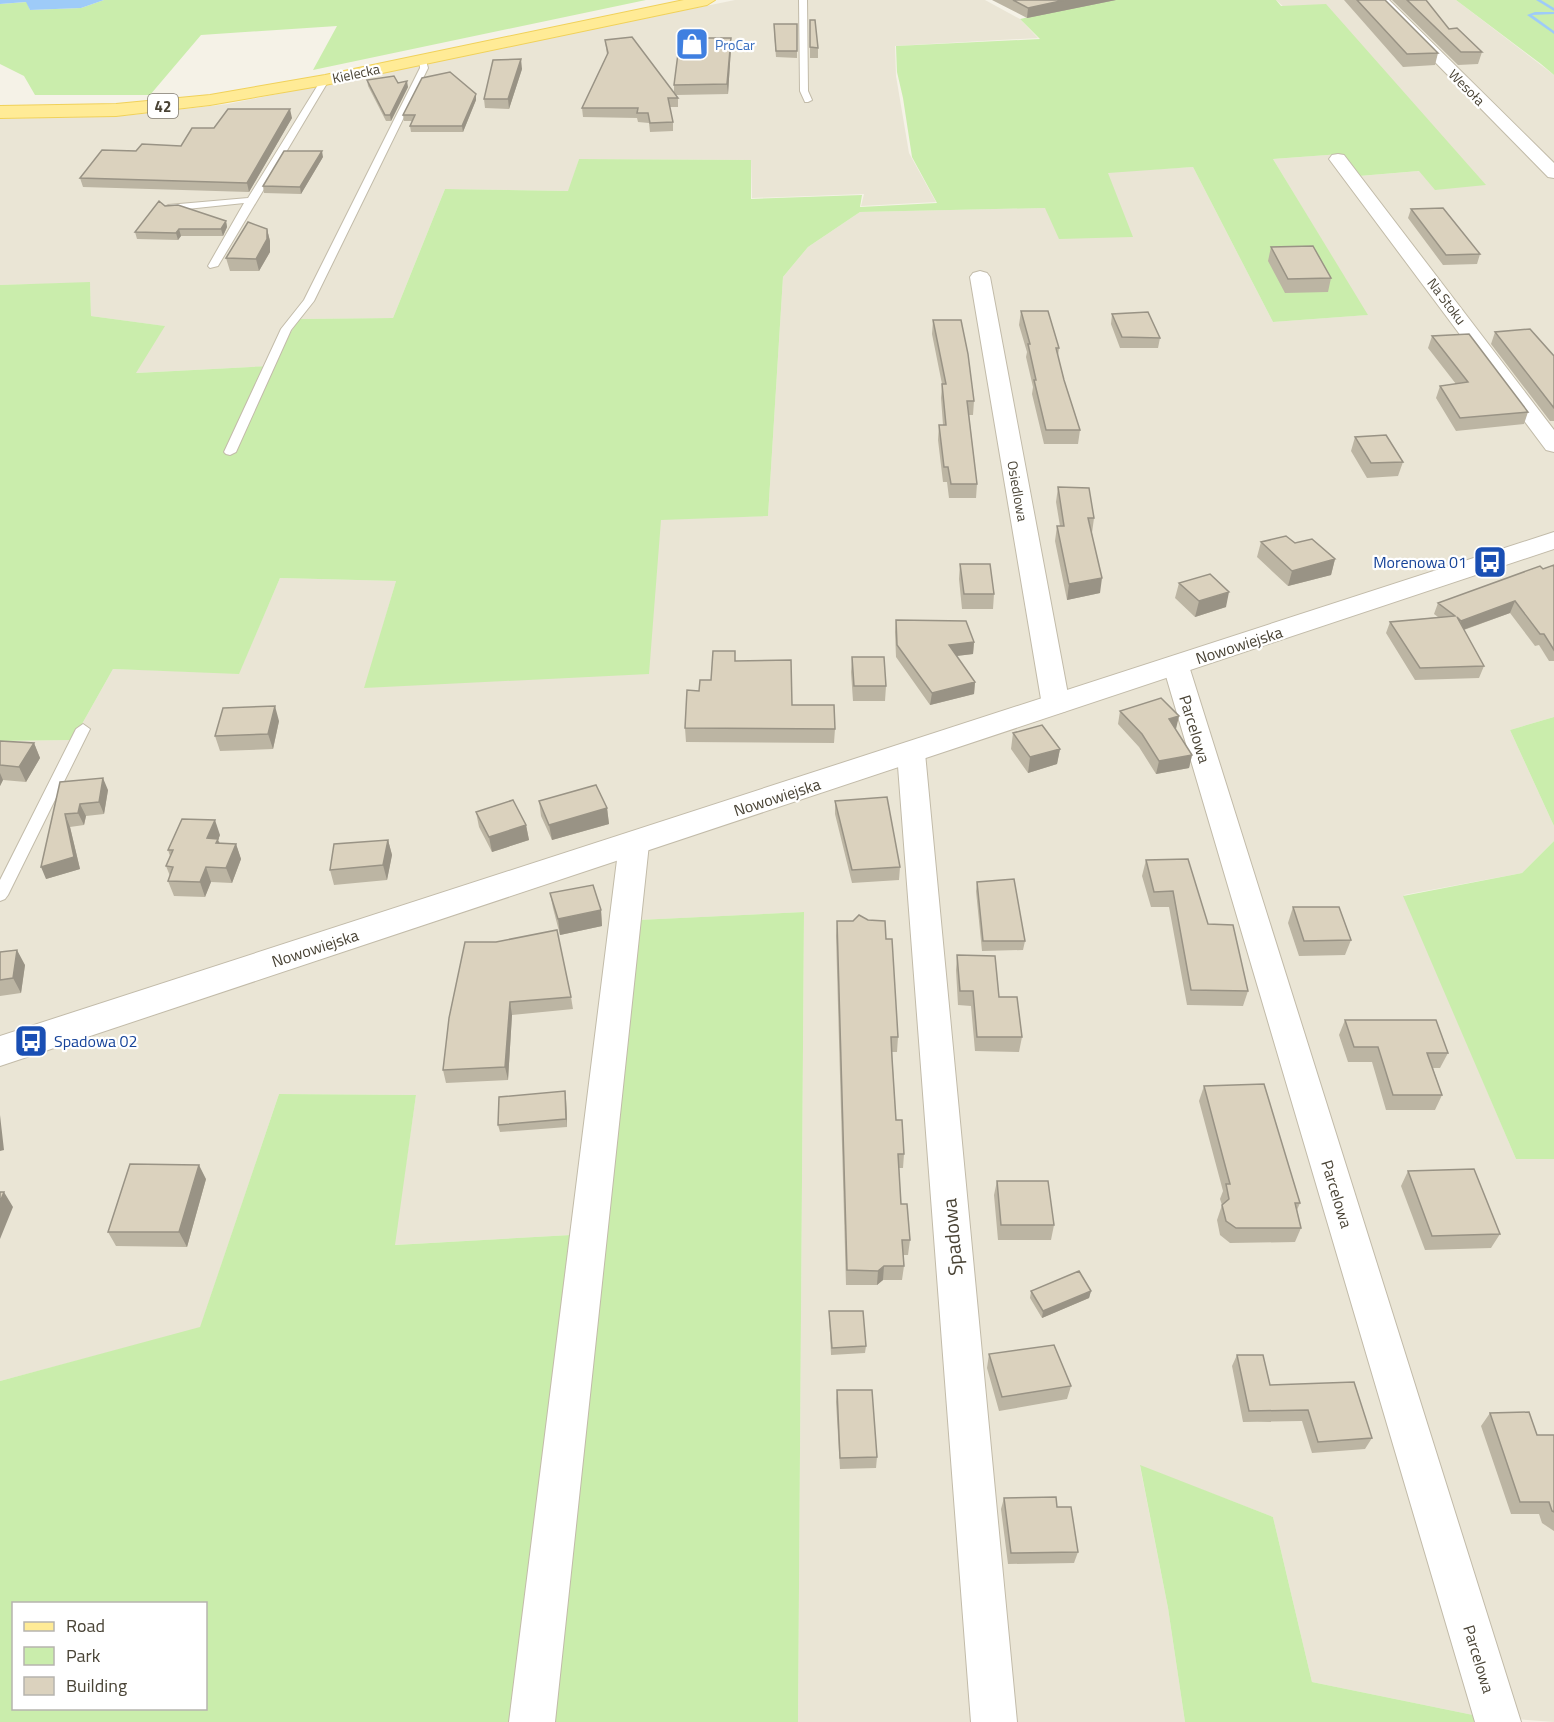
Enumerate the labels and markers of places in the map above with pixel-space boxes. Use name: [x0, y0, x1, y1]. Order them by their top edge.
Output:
shop icon: ProCar: [674, 26, 710, 62]
place label: ProCar: [715, 34, 755, 55]
bus stop icon: Morenowa 01: [1472, 544, 1508, 580]
place label: Morenowa 01: [1373, 550, 1467, 574]
bus stop icon: Spadowa 02: [13, 1023, 49, 1059]
place label: Spadowa 02: [54, 1029, 138, 1053]

